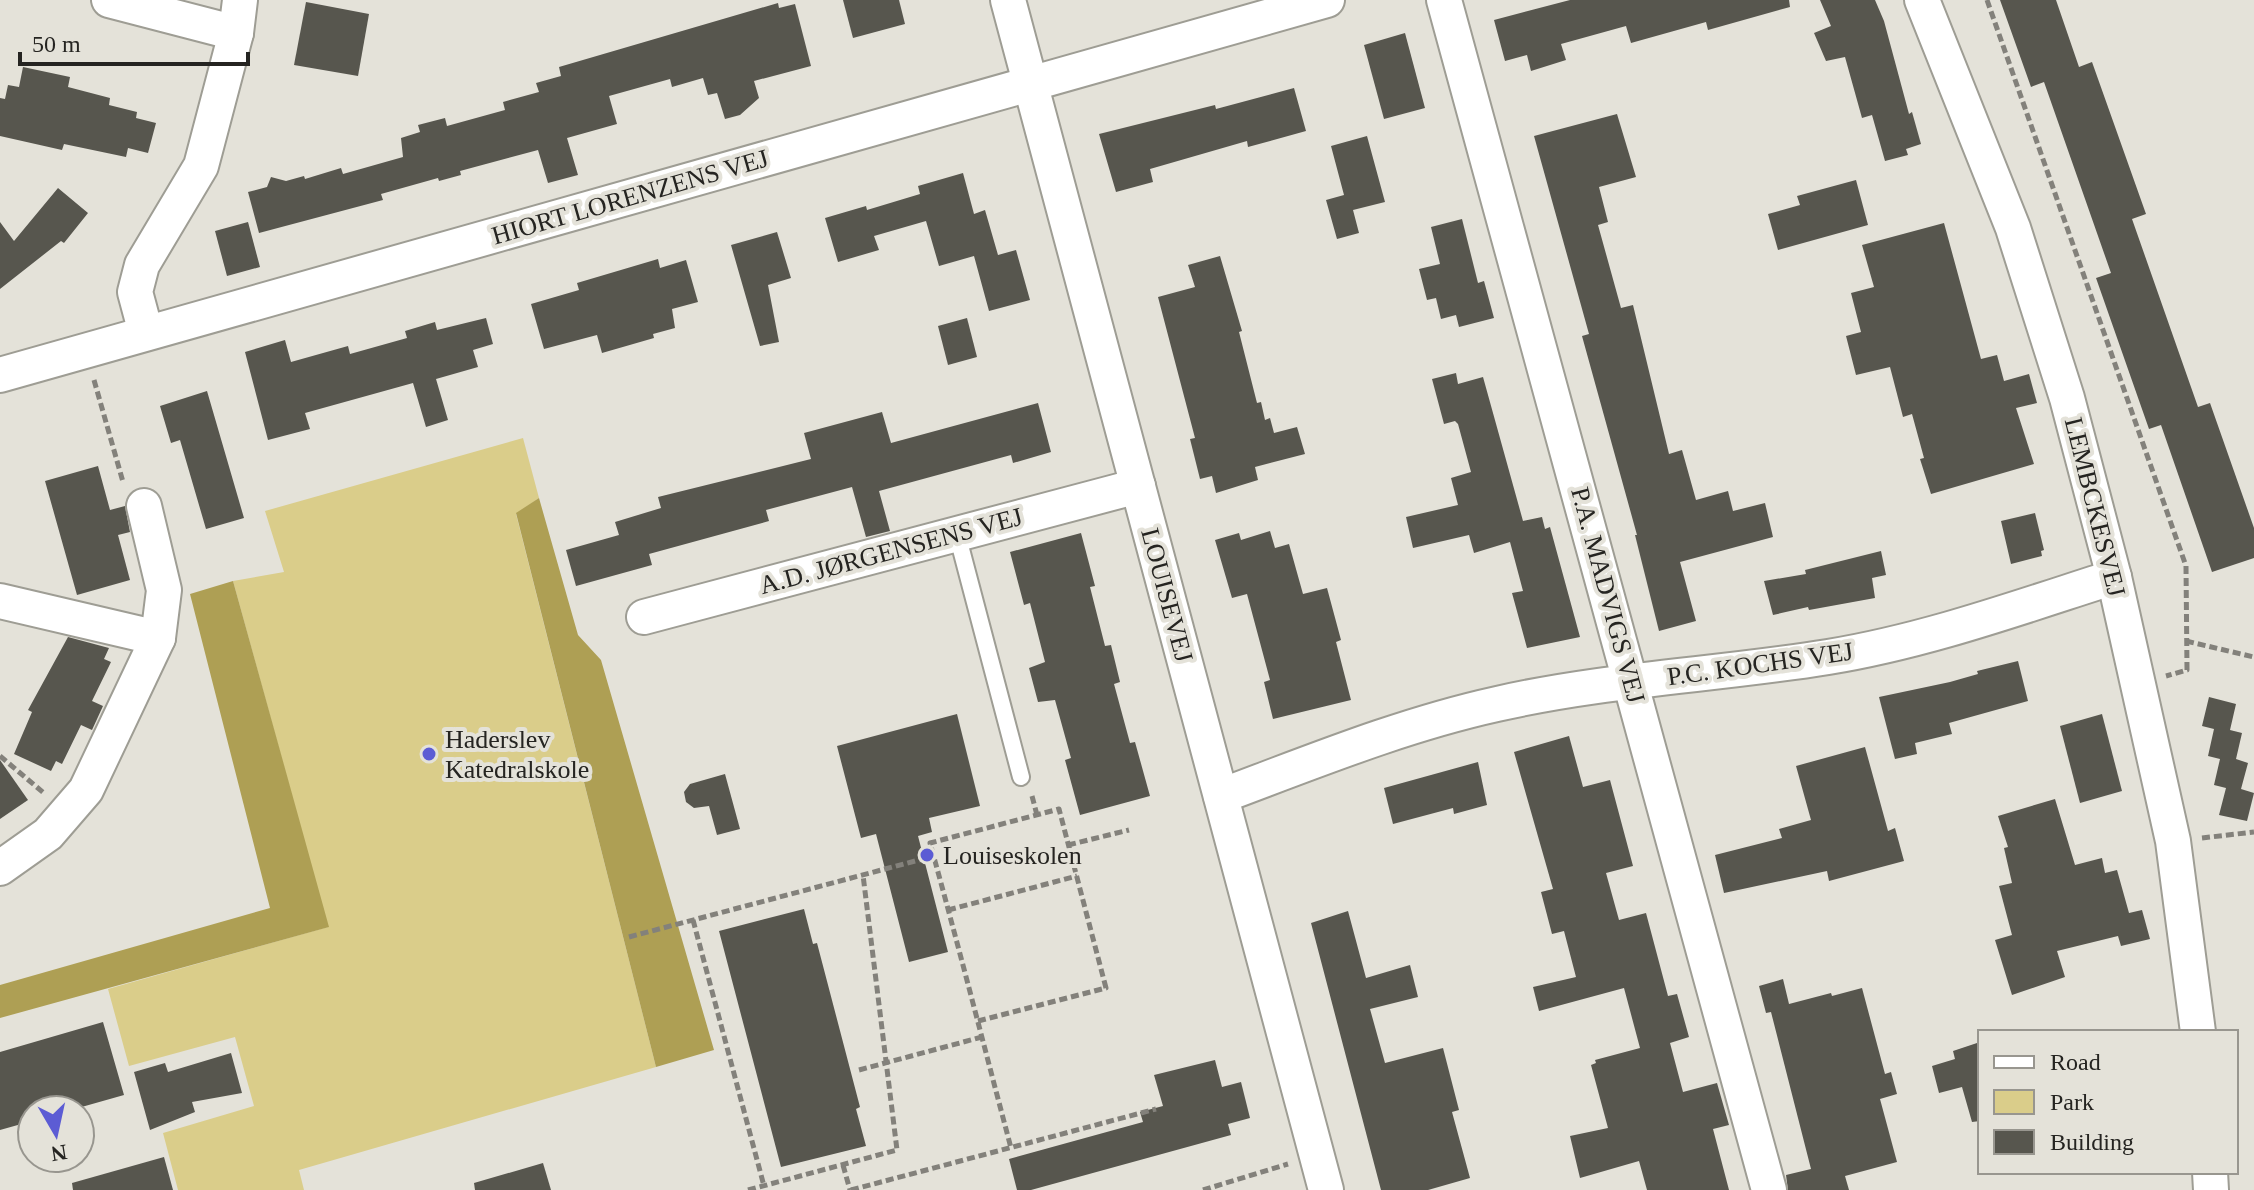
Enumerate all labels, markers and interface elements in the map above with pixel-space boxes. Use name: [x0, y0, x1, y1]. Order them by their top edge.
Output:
scale bar: [20, 16, 248, 66]
text: 50 m: [32, 31, 81, 57]
street label: HIORT LORENZENS VEJ: [488, 144, 772, 250]
street label: LEMBCKESVEJ: [2059, 414, 2131, 600]
street label: P.A. MADVIGS VEJ: [1565, 484, 1651, 706]
street label: A.D. JØRGENSENS VEJ: [756, 502, 1026, 600]
street label: LOUISEVEJ: [1135, 525, 1199, 665]
street label: P.C. KOCHS VEJ: [1665, 637, 1855, 691]
place label: Haderslev Katedralskole: [445, 725, 589, 784]
marker: Haderslev Katedralskole: [420, 745, 438, 763]
place label: Louiseskolen: [943, 841, 1082, 870]
marker: Louiseskolen: [918, 846, 936, 864]
legend: [1978, 1030, 2238, 1174]
text: Road: [2050, 1049, 2101, 1075]
text: Park: [2050, 1089, 2094, 1115]
north arrow: [16, 1094, 96, 1174]
text: Building: [2050, 1129, 2134, 1155]
text: N: [49, 1140, 69, 1167]

